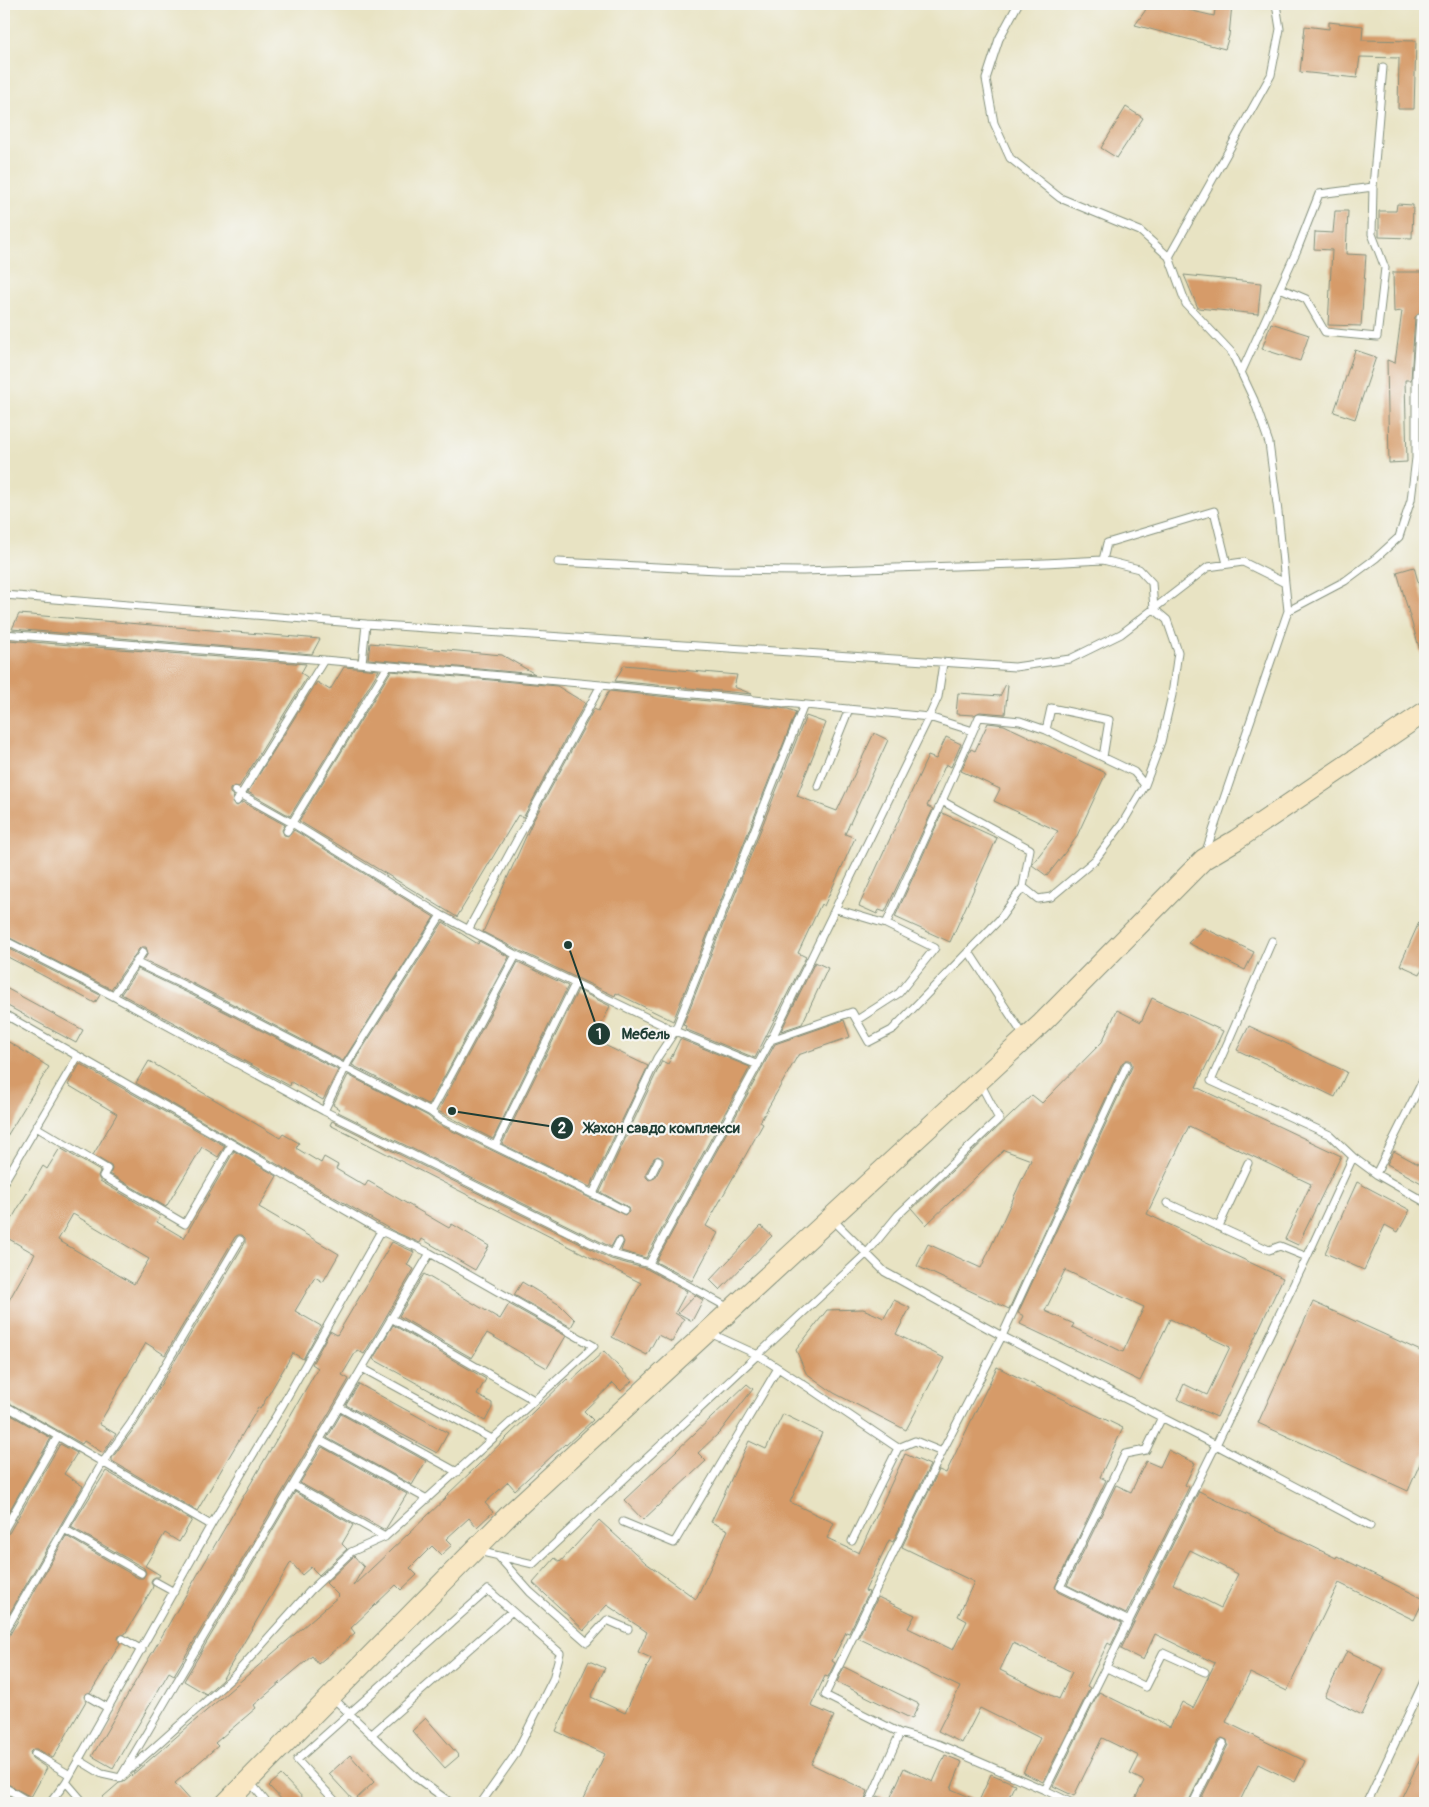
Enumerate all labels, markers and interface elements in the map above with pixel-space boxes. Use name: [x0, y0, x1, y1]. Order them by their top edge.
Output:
callout: Мебель: [586, 1019, 680, 1049]
text: 1: [596, 1025, 602, 1044]
text: Мебель: [622, 1025, 671, 1044]
callout: Жахон савдо комплекси: [550, 1113, 750, 1143]
text: 2: [558, 1119, 566, 1138]
text: Жахон савдо комплекси: [581, 1119, 740, 1138]

